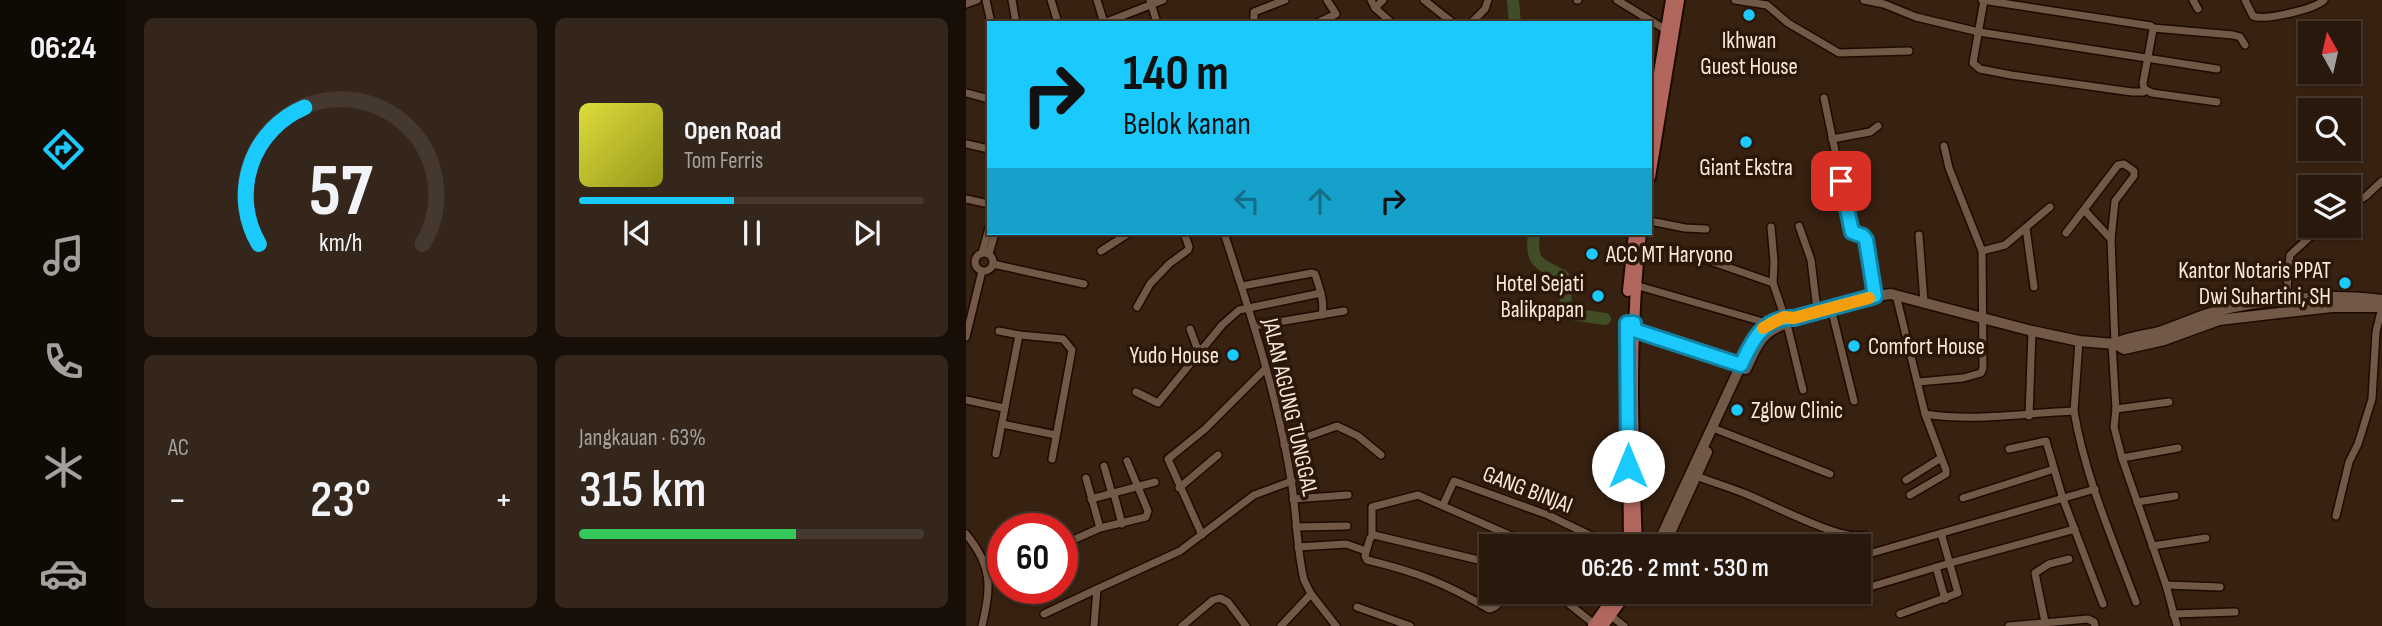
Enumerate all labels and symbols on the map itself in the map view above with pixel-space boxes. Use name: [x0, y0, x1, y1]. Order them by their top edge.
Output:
marker: Ikhwan Guest House: [1741, 7, 1757, 23]
north arrow: [2298, 21, 2361, 84]
place label: Ikhwan Guest House: [1700, 27, 1798, 81]
marker: Giant Ekstra: [1738, 134, 1754, 150]
pin: [1811, 151, 1871, 211]
place label: Giant Ekstra: [1699, 154, 1793, 182]
place label: ACC MT Haryono: [1605, 241, 1733, 269]
marker: ACC MT Haryono: [1584, 246, 1600, 262]
place label: Kantor Notaris PPAT Dwi Suhartini, SH: [2178, 257, 2331, 311]
place label: Hotel Sejati Balikpapan: [1495, 270, 1584, 324]
marker: Kantor Notaris PPAT Dwi Suhartini, SH: [2337, 275, 2353, 291]
marker: Hotel Sejati Balikpapan: [1590, 288, 1606, 304]
street label: JALAN AGUNG TUNGGAL: [1256, 314, 1324, 499]
place label: Comfort House: [1868, 333, 1985, 361]
marker: Comfort House: [1846, 338, 1862, 354]
place label: Yudo House: [1130, 342, 1219, 370]
marker: Yudo House: [1225, 347, 1241, 363]
place label: Zglow Clinic: [1751, 397, 1843, 425]
marker: Zglow Clinic: [1729, 402, 1745, 418]
position arrow: [1591, 429, 1665, 503]
street label: GANG BINJAI: [1479, 460, 1577, 520]
speed limit sign: 60: [987, 513, 1078, 604]

